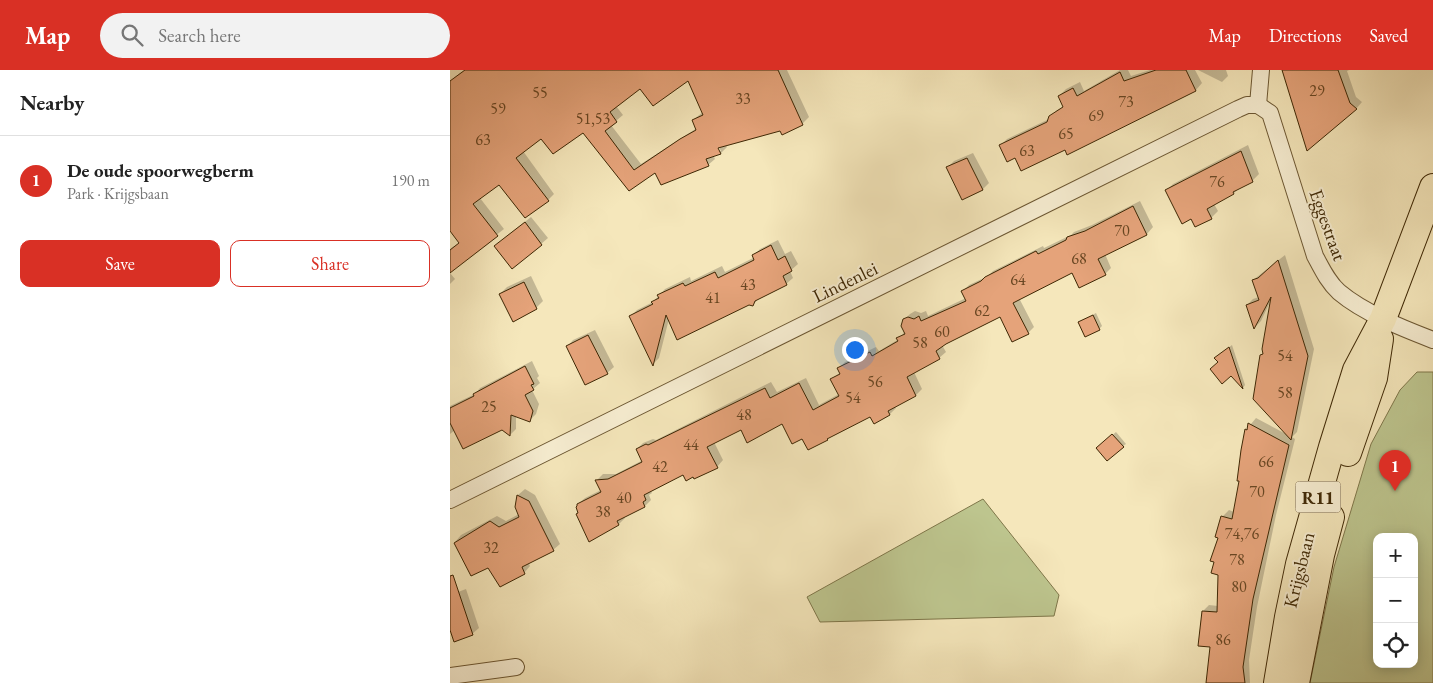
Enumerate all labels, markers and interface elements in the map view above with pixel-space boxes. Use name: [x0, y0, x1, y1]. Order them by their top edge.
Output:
search box: [100, 13, 450, 58]
text: Map: [25, 20, 70, 51]
icon: search: [118, 21, 146, 49]
text: Search here: [158, 23, 241, 48]
text: Map: [1209, 24, 1241, 47]
text: Directions: [1269, 24, 1341, 47]
text: Saved: [1369, 24, 1408, 47]
house number: 29: [1309, 80, 1325, 101]
house number: 55: [532, 82, 548, 103]
house number: 33: [735, 88, 751, 109]
text: Nearby: [20, 89, 84, 116]
house number: 73: [1118, 91, 1134, 112]
house number: 59: [490, 98, 506, 119]
house number: 69: [1088, 105, 1104, 126]
house number: 51,53: [576, 108, 611, 129]
house number: 65: [1058, 123, 1074, 144]
house number: 63: [475, 129, 491, 150]
house number: 63: [1019, 140, 1035, 161]
text: De oude spoorwegberm: [67, 158, 254, 183]
text: 1: [32, 170, 40, 191]
text: 190 m: [391, 170, 430, 191]
house number: 76: [1209, 171, 1225, 192]
text: Park · Krijgsbaan: [67, 183, 169, 204]
street label: Eggestraat: [1304, 186, 1352, 264]
house number: 70: [1114, 220, 1130, 241]
button: Save: [20, 240, 220, 287]
button: Share: [230, 240, 430, 287]
house number: 68: [1071, 248, 1087, 269]
street label: Lindenlei: [808, 255, 882, 308]
house number: 64: [1010, 269, 1026, 290]
house number: 43: [740, 274, 756, 295]
house number: 41: [705, 287, 721, 308]
house number: 62: [974, 300, 990, 321]
house number: 60: [934, 321, 950, 342]
house number: 58: [912, 332, 928, 353]
your location: [842, 337, 868, 363]
house number: 54: [1277, 345, 1293, 366]
house number: 56: [867, 371, 883, 392]
house number: 58: [1277, 382, 1293, 403]
house number: 54: [845, 387, 861, 408]
house number: 25: [481, 396, 497, 417]
house number: 48: [736, 404, 752, 425]
house number: 44: [683, 434, 699, 455]
pin: 1: [1379, 450, 1411, 491]
house number: 66: [1258, 451, 1274, 472]
house number: 42: [652, 456, 668, 477]
house number: 70: [1249, 481, 1265, 502]
road number: R11: [1296, 482, 1340, 512]
house number: 40: [616, 487, 632, 508]
house number: 38: [595, 501, 611, 522]
house number: 74,76: [1225, 523, 1260, 544]
street label: Krijgsbaan: [1278, 529, 1320, 611]
map controls: [1373, 533, 1418, 668]
button: +: [1373, 533, 1418, 578]
house number: 32: [483, 537, 499, 558]
house number: 78: [1229, 549, 1245, 570]
house number: 80: [1231, 576, 1247, 597]
button: −: [1373, 578, 1418, 623]
button: locate: [1373, 623, 1418, 668]
house number: 86: [1215, 629, 1231, 650]

